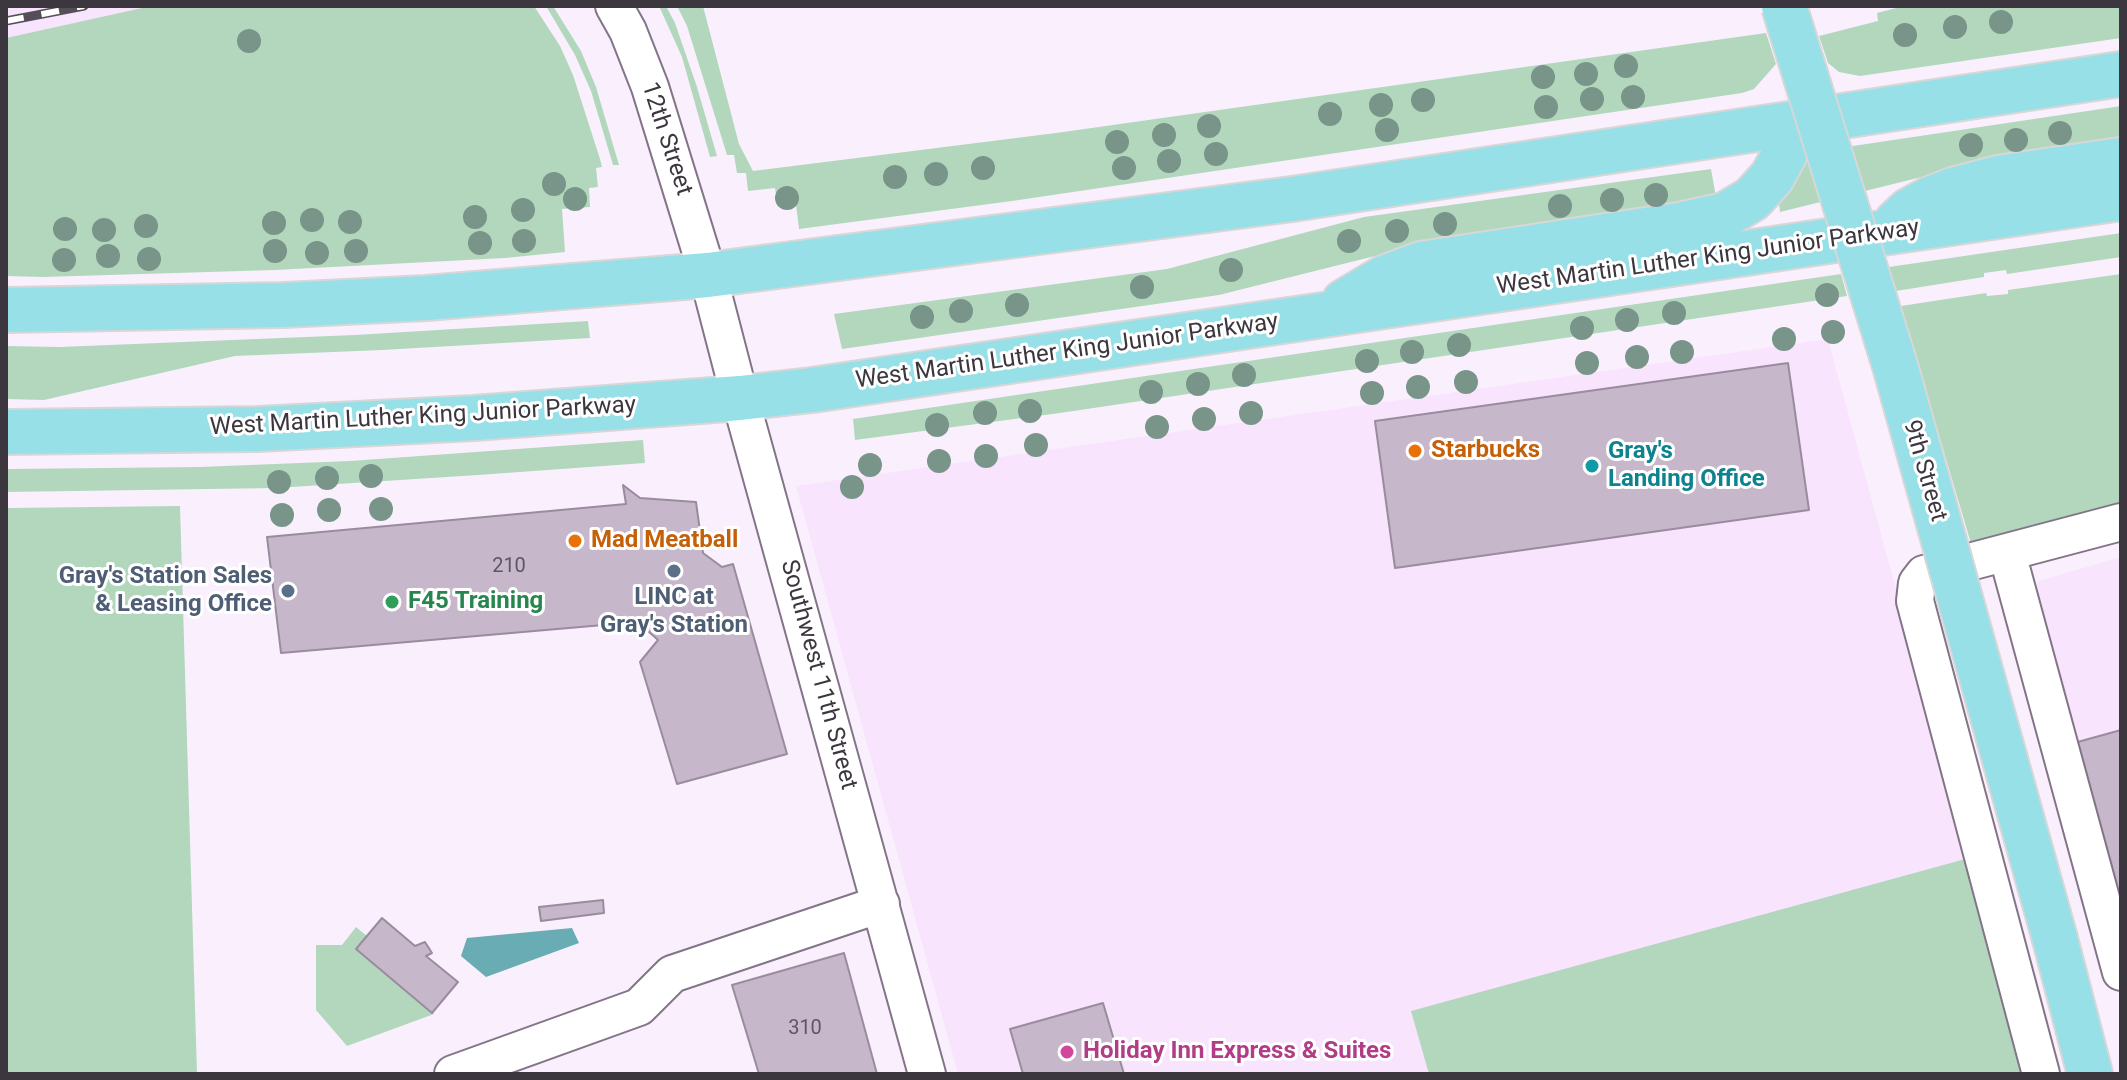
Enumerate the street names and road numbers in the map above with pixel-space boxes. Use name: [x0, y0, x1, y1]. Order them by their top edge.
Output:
street label: 12th Street: [634, 79, 698, 199]
street label: West Martin Luther King Junior Parkway: [1495, 214, 1921, 302]
street label: West Martin Luther King Junior Parkway: [854, 308, 1280, 396]
street label: West Martin Luther King Junior Parkway: [209, 391, 637, 443]
street label: 9th Street: [1896, 417, 1952, 525]
street label: Southwest 11th Street: [773, 557, 863, 793]

